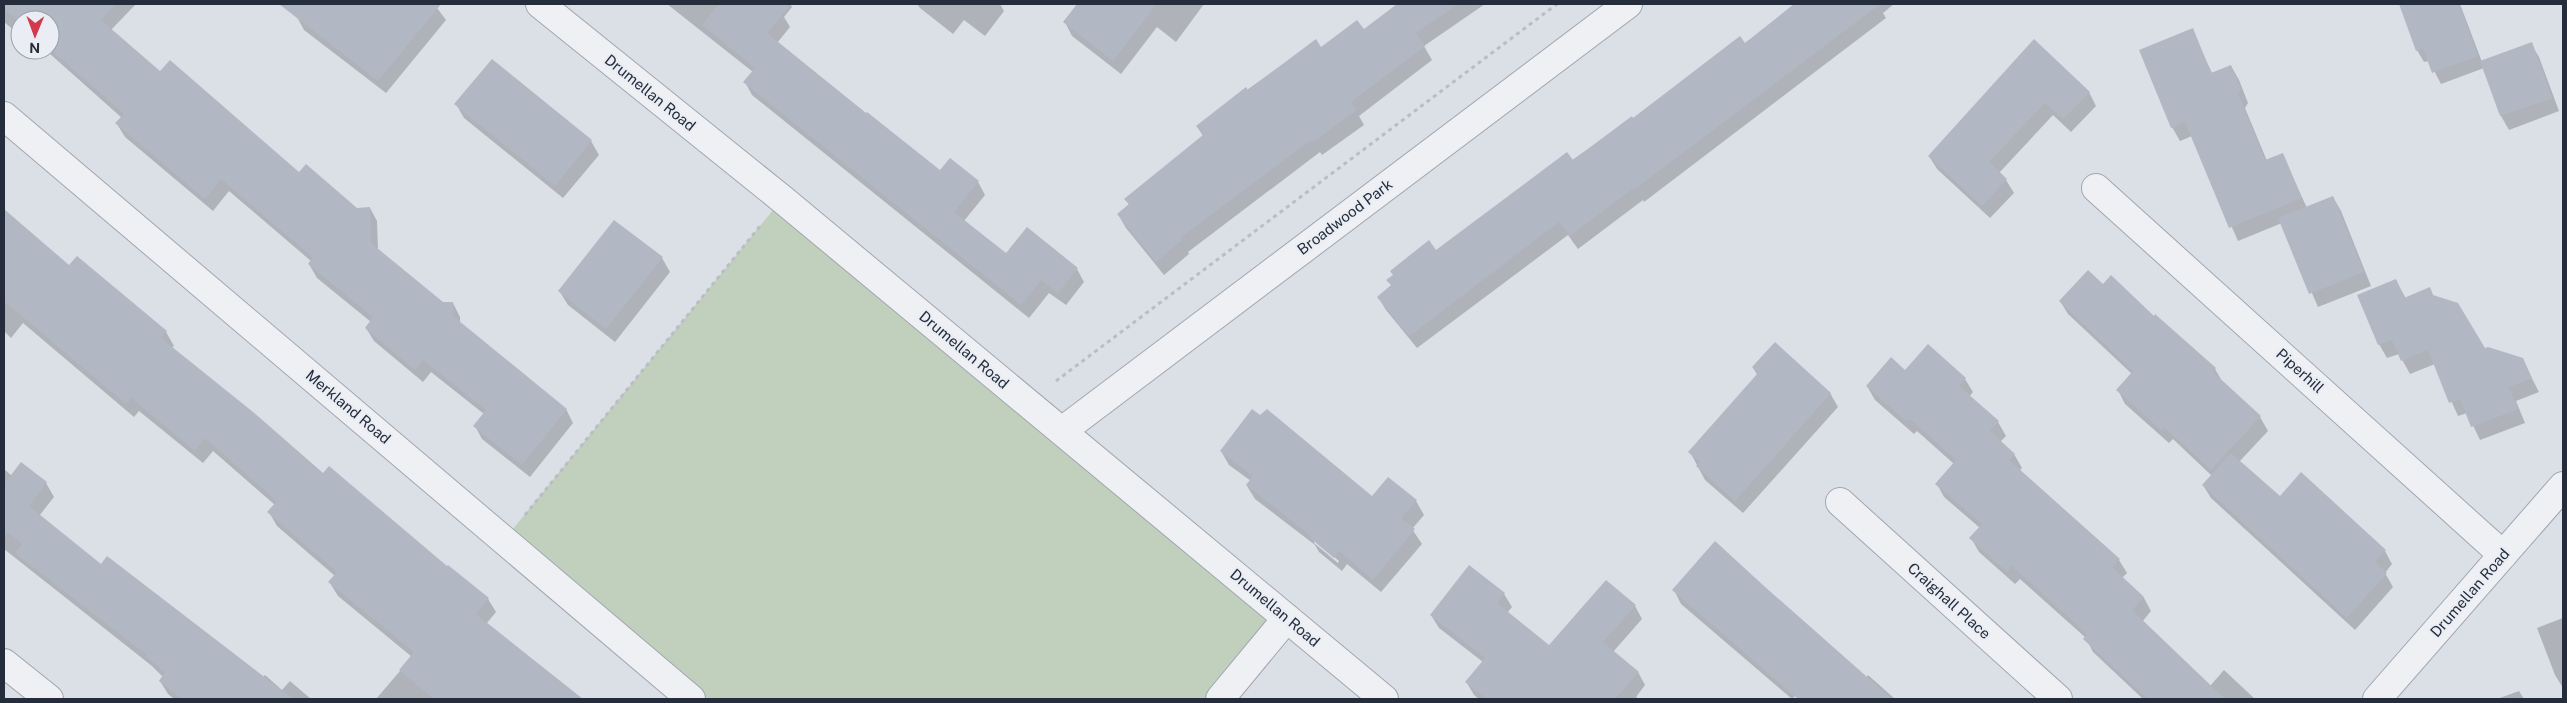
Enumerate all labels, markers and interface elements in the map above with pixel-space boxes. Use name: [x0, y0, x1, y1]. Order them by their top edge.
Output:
north arrow: [10, 10, 60, 60]
text: N: [29, 40, 40, 56]
street label: Drumellan Road: [602, 51, 699, 134]
street label: Broadwood Park: [1294, 175, 1396, 258]
street label: Drumellan Road: [916, 307, 1012, 392]
street label: Piperhill: [2273, 345, 2328, 396]
street label: Merkland Road: [302, 366, 394, 447]
street label: Drumellan Road: [2427, 545, 2513, 640]
street label: Craighall Place: [1904, 559, 1994, 642]
street label: Drumellan Road: [1227, 565, 1323, 650]

